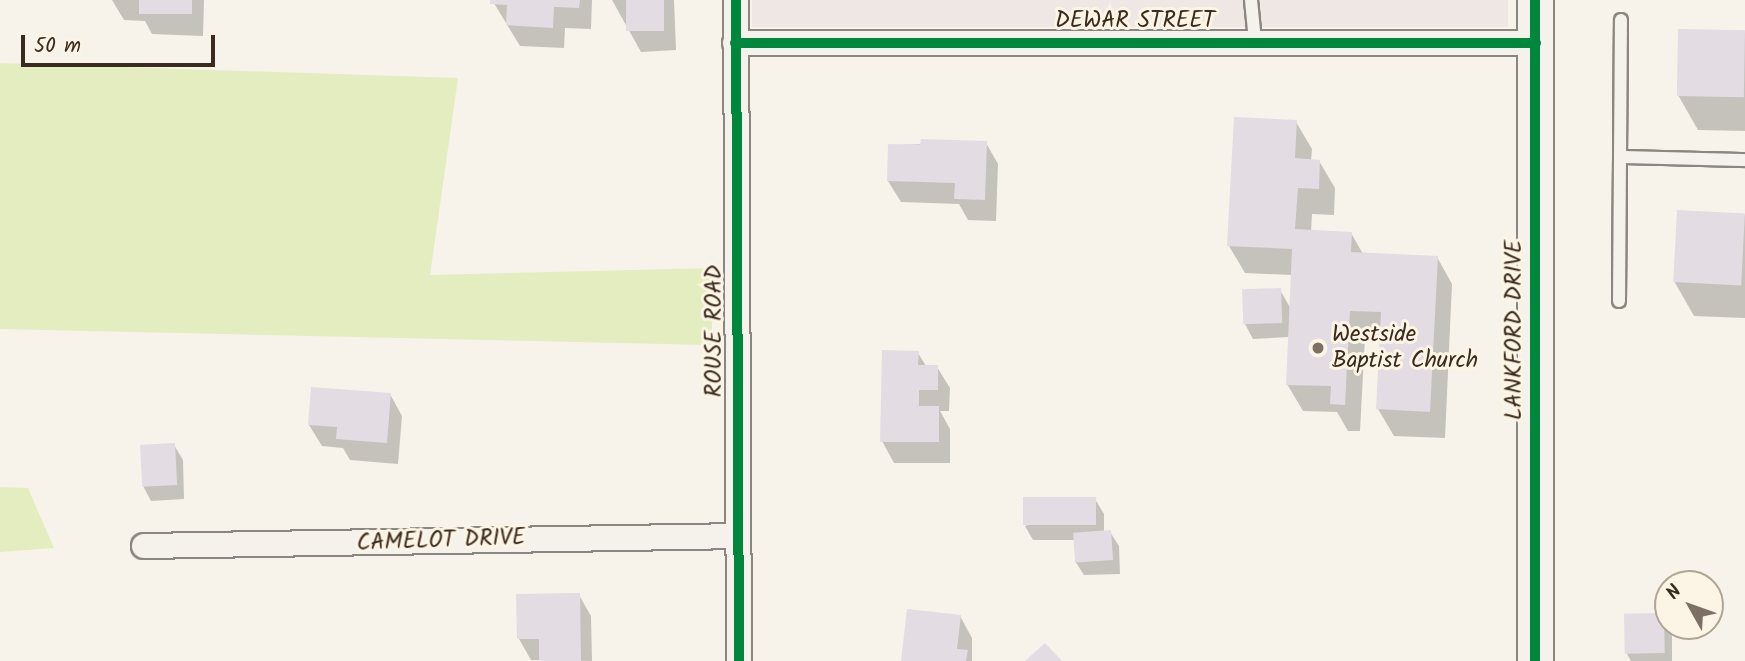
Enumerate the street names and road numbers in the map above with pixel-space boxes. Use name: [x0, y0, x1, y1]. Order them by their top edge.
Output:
street label: DEWAR STREET: [1055, 7, 1215, 35]
street label: LANKFORD DRIVE: [1501, 240, 1529, 420]
street label: ROUSE ROAD: [701, 265, 729, 397]
street label: CAMELOT DRIVE: [356, 524, 526, 558]

